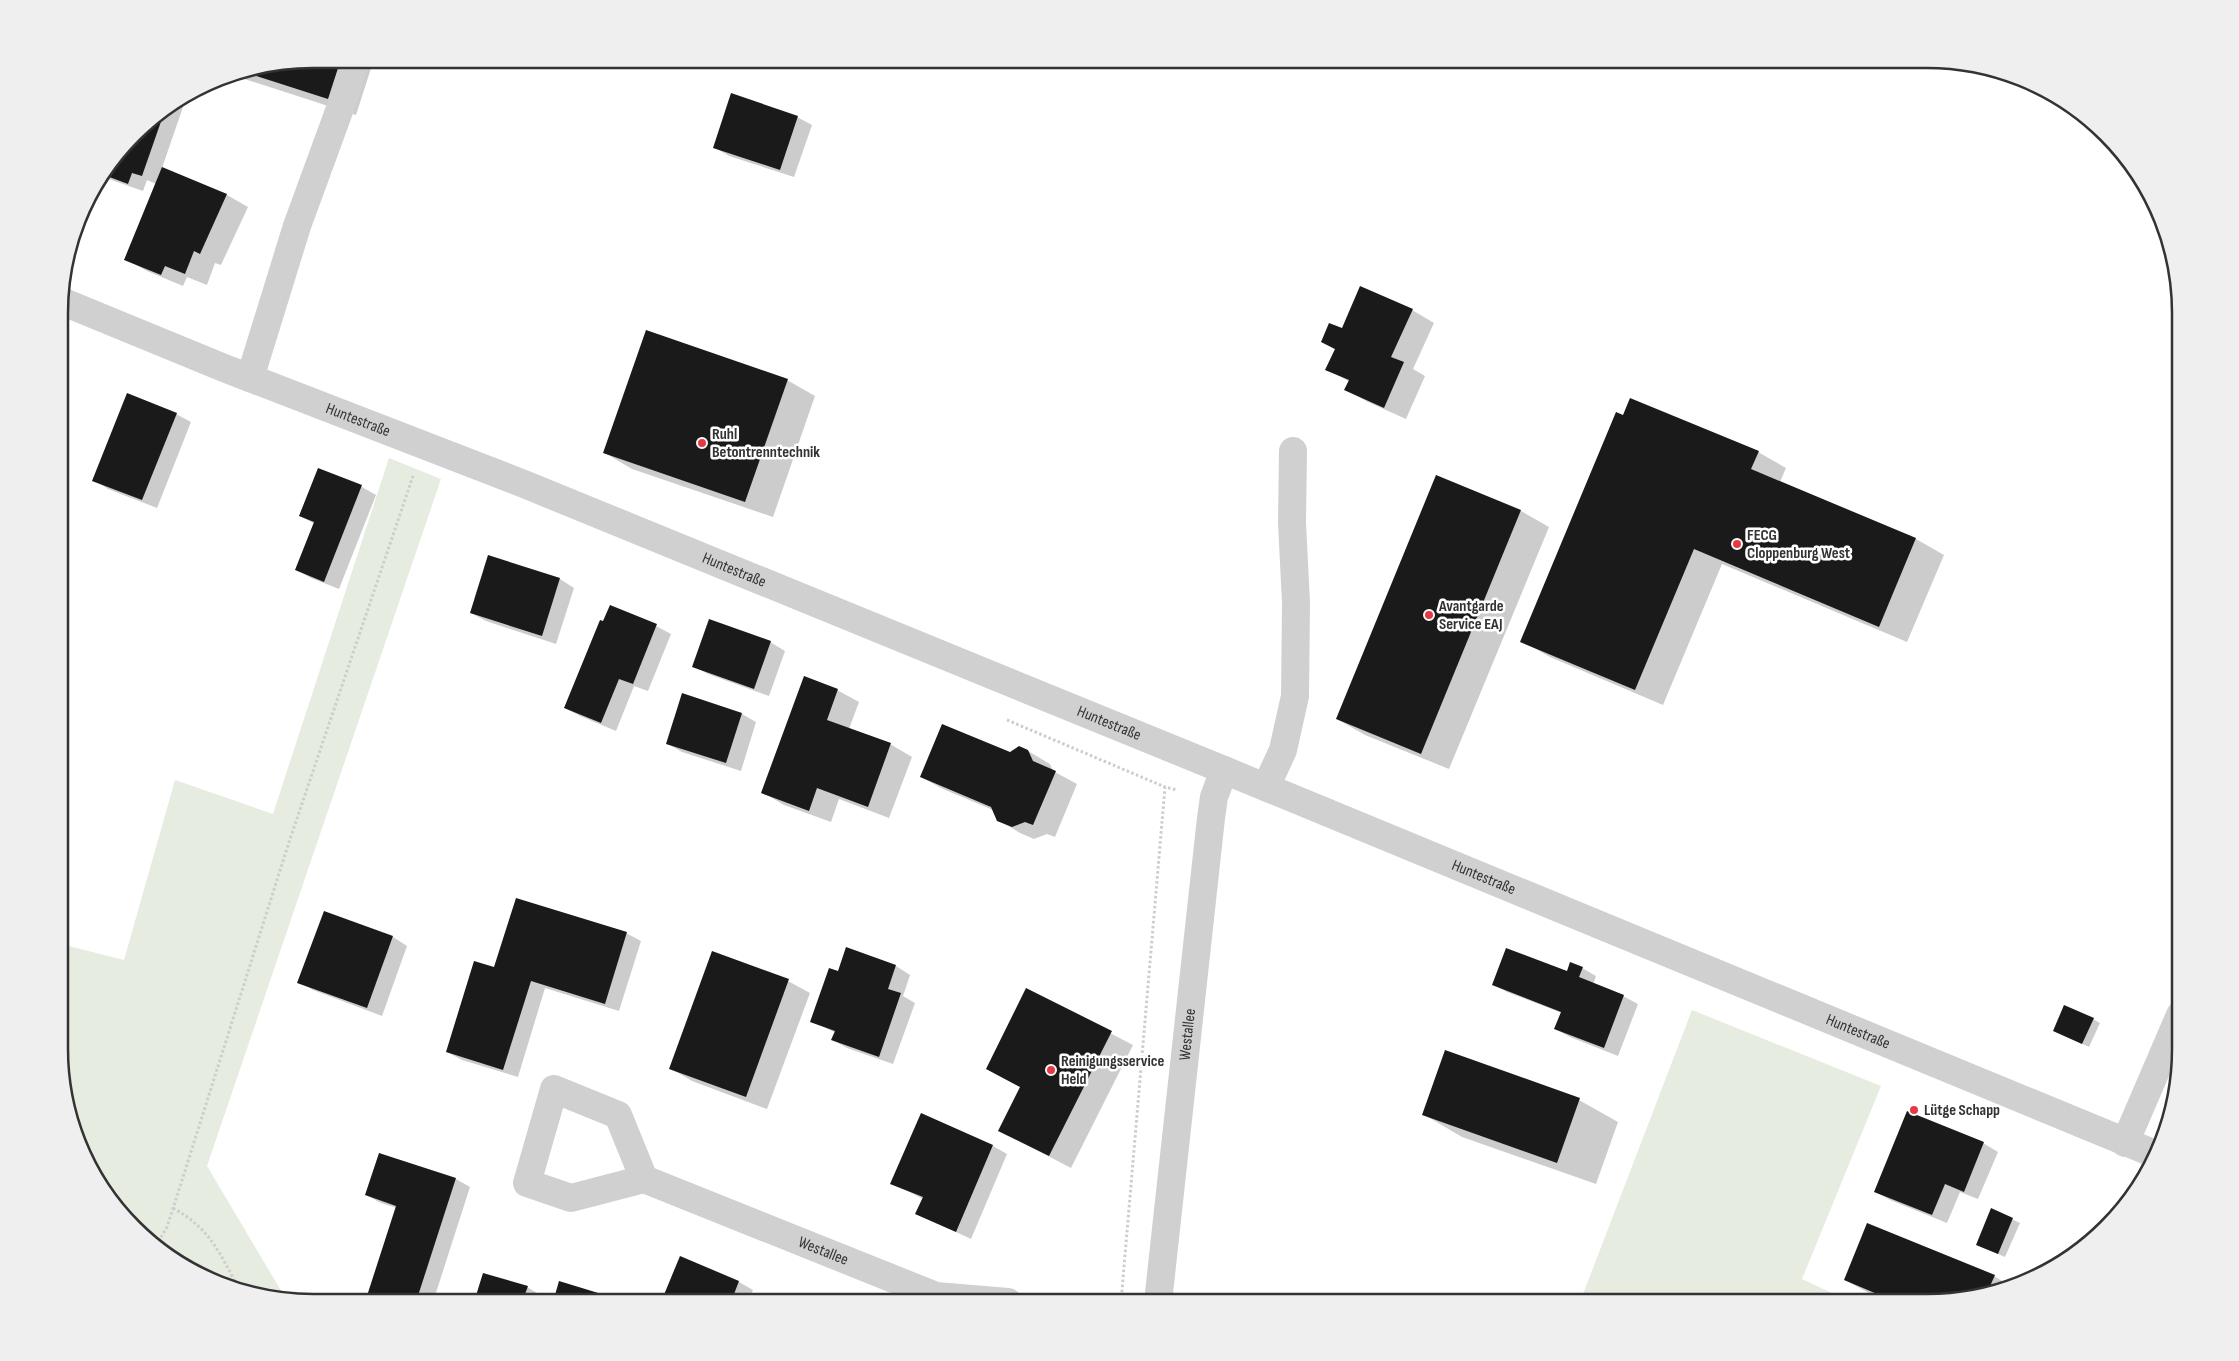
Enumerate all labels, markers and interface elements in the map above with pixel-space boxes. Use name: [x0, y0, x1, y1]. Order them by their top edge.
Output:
street label: Huntestraße: [323, 399, 393, 441]
place label: Ruhl Betontrenntechnik: [712, 425, 820, 462]
marker: Ruhl Betontrenntechnik: [696, 437, 708, 449]
place label: FECG Cloppenburg West: [1747, 526, 1850, 563]
marker: FECG Cloppenburg West: [1731, 538, 1743, 550]
street label: Huntestraße: [699, 548, 769, 591]
place label: Avantgarde Service EAJ: [1438, 597, 1504, 634]
marker: Avantgarde Service EAJ: [1423, 609, 1435, 621]
street label: Huntestraße: [1074, 702, 1144, 745]
street label: Huntestraße: [1449, 856, 1518, 899]
street label: Westallee: [1175, 1008, 1200, 1062]
street label: Huntestraße: [1823, 1010, 1893, 1053]
place label: Reinigungsservice Held: [1061, 1052, 1164, 1089]
marker: Reinigungsservice Held: [1045, 1064, 1057, 1076]
place label: Lütge Schapp: [1924, 1101, 2000, 1120]
marker: Lütge Schapp: [1908, 1104, 1920, 1116]
street label: Westallee: [796, 1232, 851, 1269]

